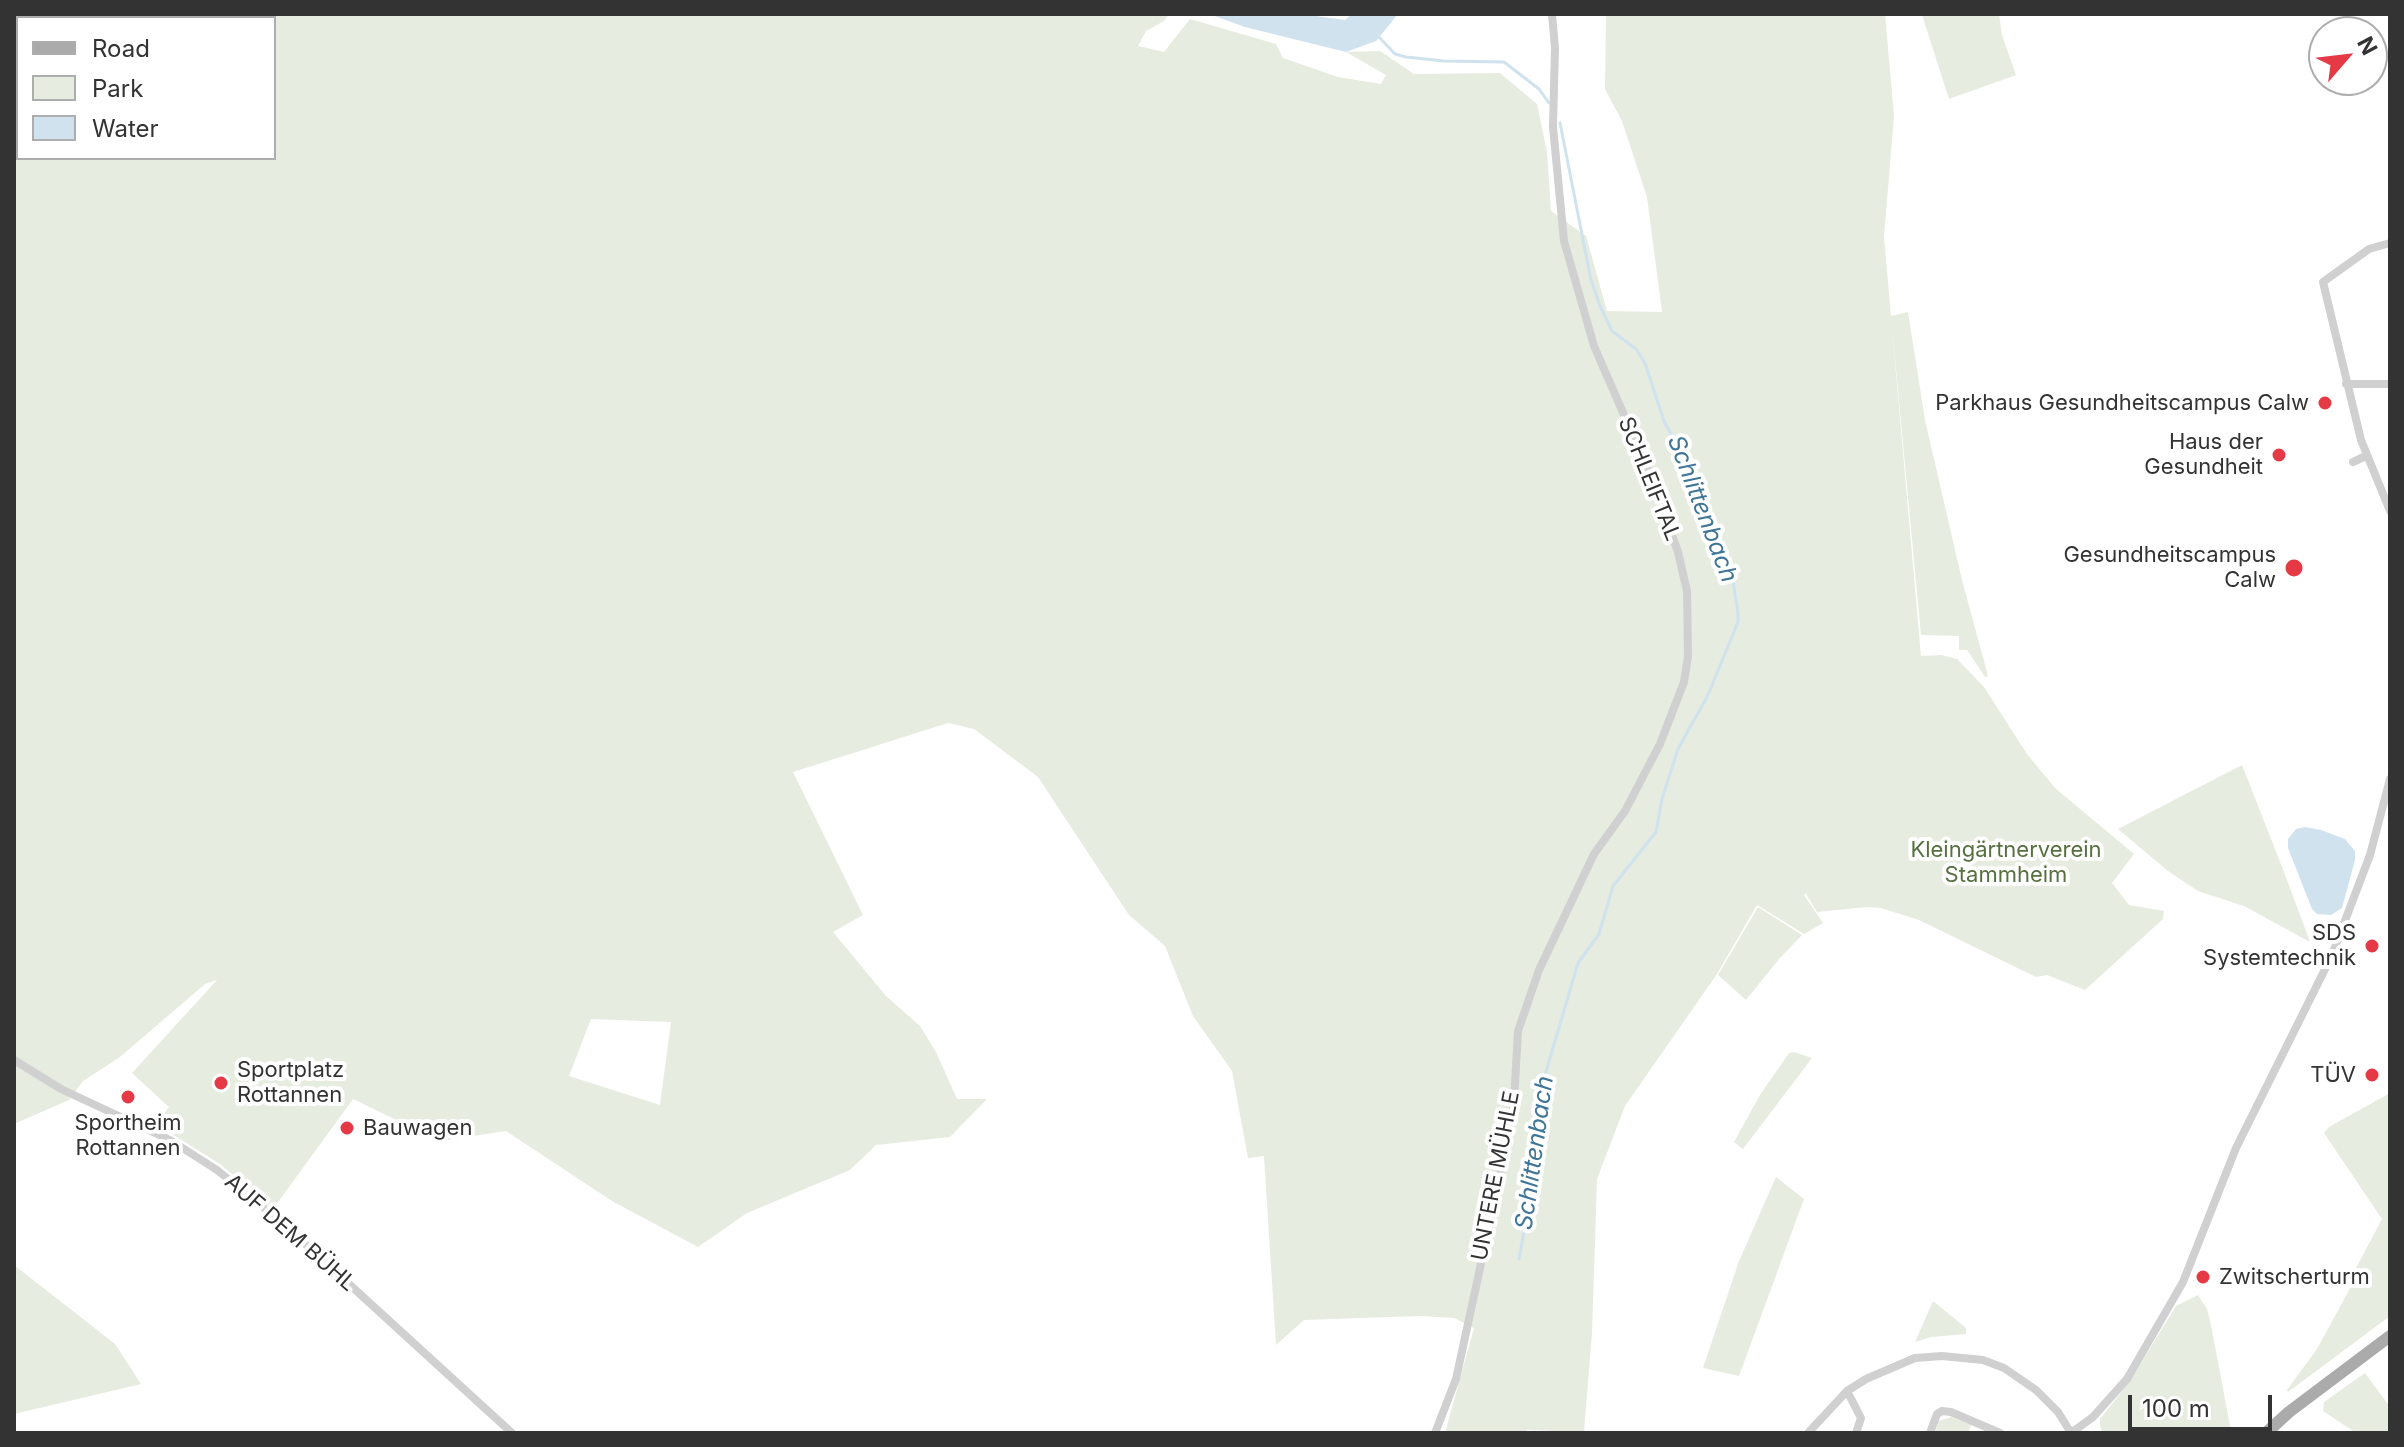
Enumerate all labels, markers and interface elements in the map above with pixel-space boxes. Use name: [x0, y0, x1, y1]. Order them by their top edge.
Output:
legend: [16, 16, 276, 160]
north arrow: [2308, 16, 2388, 96]
text: N: [2352, 32, 2383, 59]
text: Road: [92, 34, 150, 63]
text: Park: [92, 74, 143, 103]
text: Water: [92, 114, 159, 143]
place label: Parkhaus Gesundheitscampus Calw: [1935, 390, 2309, 416]
marker: Parkhaus Gesundheitscampus Calw: [2316, 394, 2334, 412]
street label: SCHLEIFTAL: [1612, 413, 1686, 545]
place label: Haus der Gesundheit: [2144, 429, 2263, 480]
water label: Schlittenbach: [1661, 431, 1743, 587]
marker: Haus der Gesundheit: [2270, 446, 2288, 464]
place label: Gesundheitscampus Calw: [2063, 542, 2276, 594]
marker: Gesundheitscampus Calw: [2283, 557, 2305, 579]
park label: Kleingärtnerverein Stammheim: [1910, 837, 2102, 888]
place label: SDS Systemtechnik: [2203, 920, 2356, 972]
marker: SDS Systemtechnik: [2363, 937, 2381, 955]
place label: Sportplatz Rottannen: [237, 1057, 344, 1108]
place label: TÜV: [2310, 1062, 2356, 1088]
marker: TÜV: [2363, 1066, 2381, 1084]
marker: Sportplatz Rottannen: [212, 1074, 230, 1092]
water label: Schlittenbach: [1510, 1074, 1560, 1232]
marker: Sportheim Rottannen: [119, 1088, 137, 1106]
street label: UNTERE MÜHLE: [1467, 1089, 1525, 1263]
place label: Sportheim Rottannen: [74, 1110, 182, 1162]
place label: Bauwagen: [363, 1115, 472, 1141]
marker: Bauwagen: [338, 1119, 356, 1137]
street label: AUF DEM BÜHL: [219, 1169, 361, 1297]
place label: Zwitscherturm: [2219, 1264, 2370, 1290]
marker: Zwitscherturm: [2194, 1268, 2212, 1286]
scale bar: [2132, 1379, 2276, 1429]
text: 100 m: [2142, 1394, 2210, 1423]

